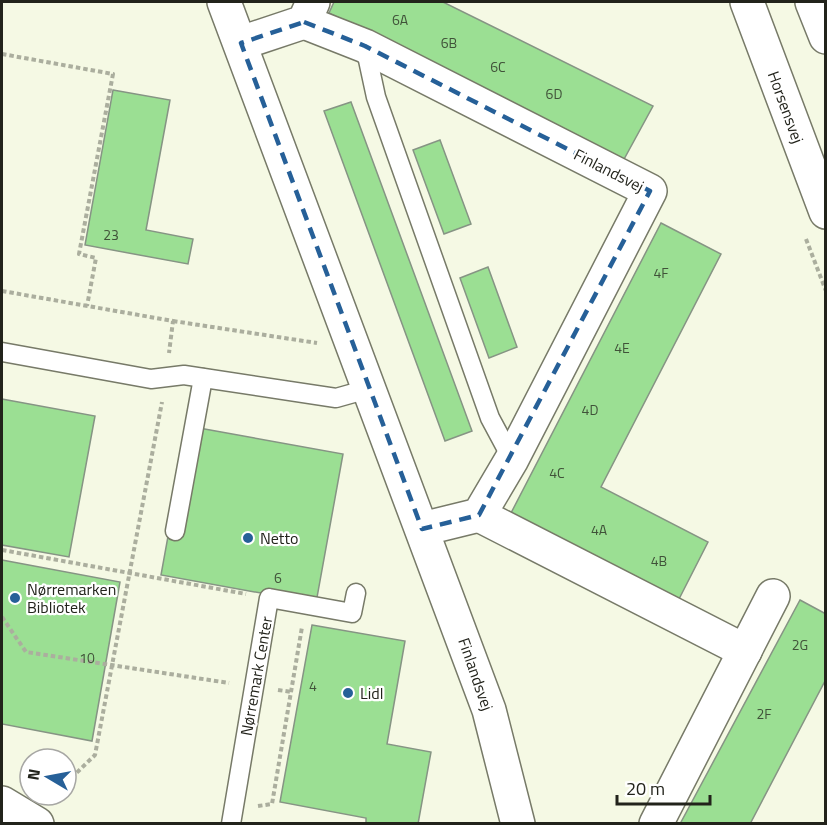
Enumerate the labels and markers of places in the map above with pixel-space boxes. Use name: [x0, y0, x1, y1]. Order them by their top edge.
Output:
place label: Netto: [260, 526, 298, 550]
marker: Netto: [241, 531, 255, 545]
place label: Nørremarken Bibliotek: [27, 577, 116, 619]
marker: Nørremarken Bibliotek: [8, 591, 22, 605]
place label: Lidl: [360, 681, 383, 705]
marker: Lidl: [341, 686, 355, 700]

